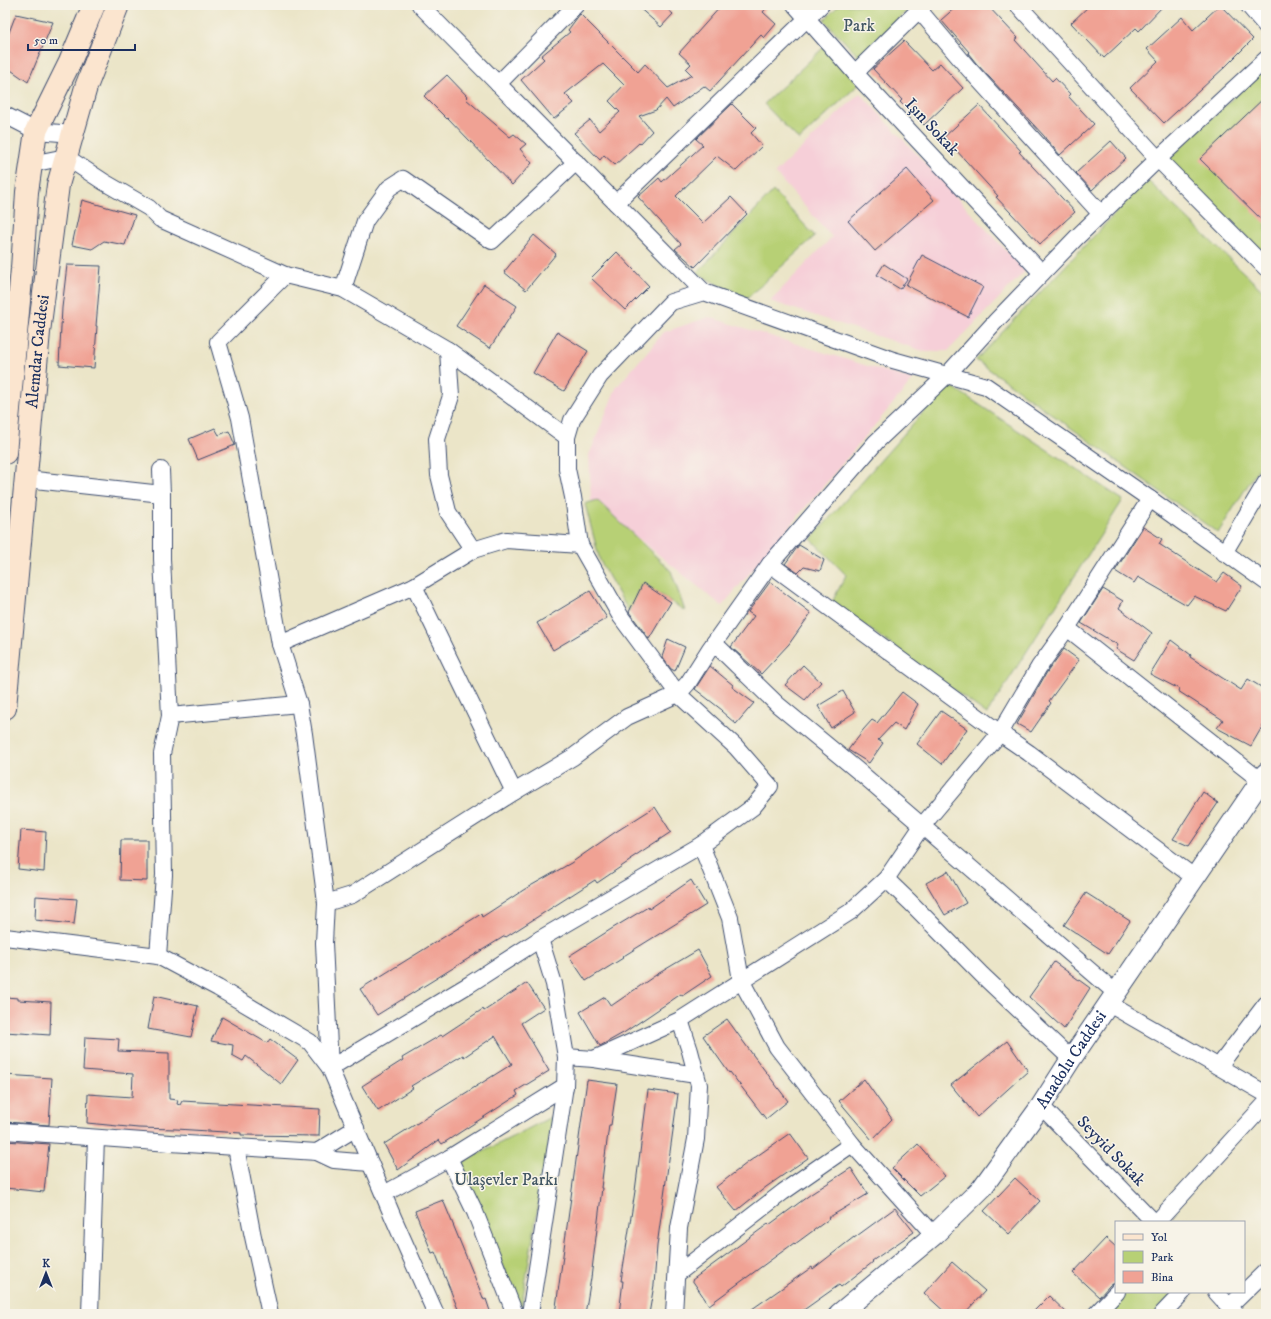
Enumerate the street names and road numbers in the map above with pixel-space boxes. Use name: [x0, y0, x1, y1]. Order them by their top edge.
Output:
street label: Işın Sokak: [900, 94, 965, 161]
street label: Alemdar Caddesi: [21, 293, 55, 409]
street label: Anadolu Caddesi: [1031, 1006, 1112, 1113]
street label: Seyyid Sokak: [1072, 1111, 1150, 1191]

